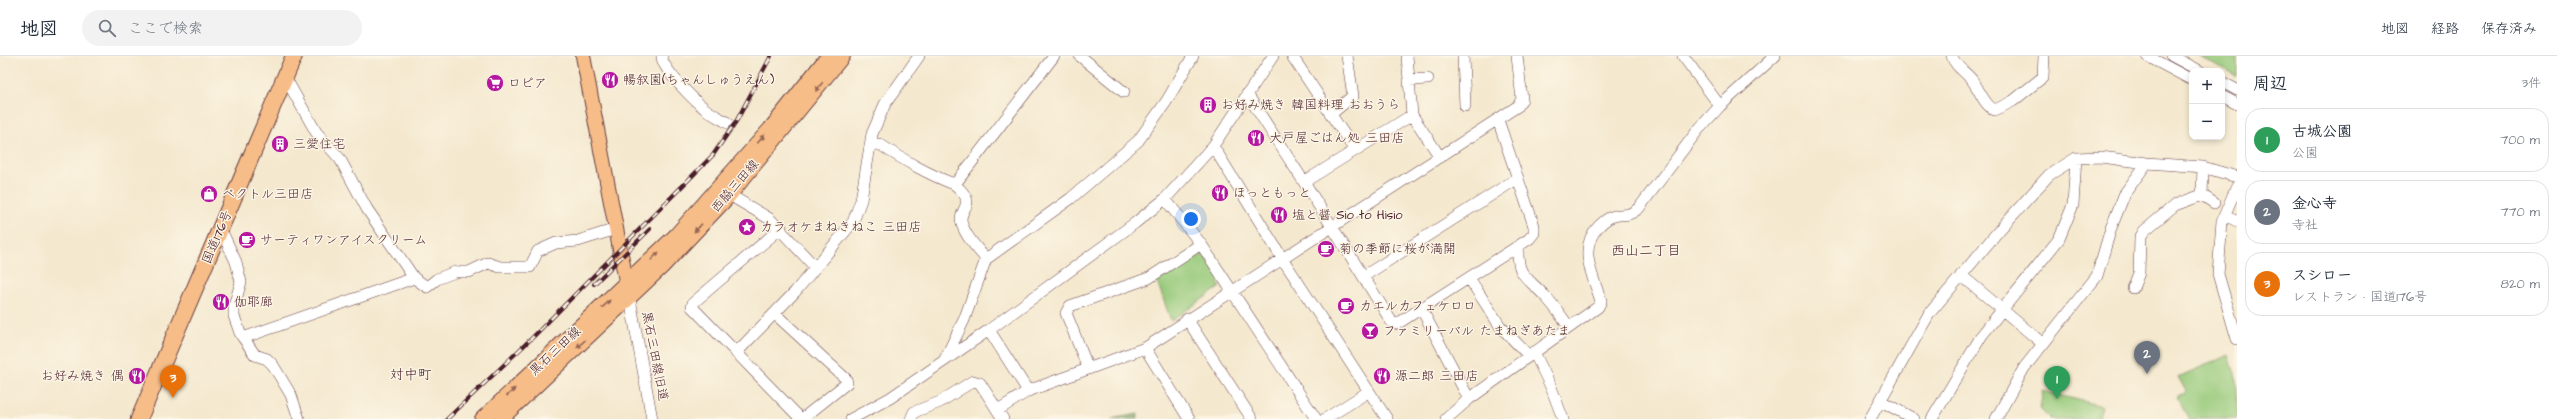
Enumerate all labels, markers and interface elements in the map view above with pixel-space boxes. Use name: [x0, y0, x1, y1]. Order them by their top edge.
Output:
search box: [82, 10, 362, 46]
text: 地図: [20, 16, 58, 43]
icon: search: [96, 17, 118, 39]
text: ここで検索: [128, 18, 203, 39]
text: 地図: [2381, 19, 2409, 39]
text: 経路: [2431, 19, 2459, 39]
text: 保存済み: [2481, 19, 2537, 39]
map controls: [2189, 68, 2225, 140]
button: +: [2189, 68, 2225, 104]
restaurant icon: 暢叙園(ちゃんしゅうえん): [600, 70, 620, 90]
place label: 暢叙園(ちゃんしゅうえん): [623, 71, 775, 89]
text: 周辺: [2253, 72, 2287, 96]
supermarket icon: ロピア: [485, 73, 505, 93]
place label: ロピア: [508, 74, 547, 92]
text: 3件: [2521, 74, 2541, 92]
one-way arrow: [815, 81, 824, 92]
building icon: お好み焼き 韓国料理 おおうら: [1198, 95, 1218, 115]
place label: お好み焼き 韓国料理 おおうら: [1221, 96, 1400, 114]
button: −: [2189, 104, 2225, 140]
text: 古城公園: [2292, 121, 2352, 142]
restaurant icon: 大戸屋ごはん処 三田店: [1246, 128, 1266, 148]
place label: 大戸屋ごはん処 三田店: [1269, 129, 1404, 147]
text: 1: [2266, 131, 2268, 149]
text: 700 m: [2500, 131, 2540, 149]
building icon: 三愛住宅: [270, 134, 290, 154]
place label: 三愛住宅: [293, 135, 345, 153]
one-way arrow: [756, 135, 765, 144]
text: 公園: [2292, 144, 2318, 162]
street label: 西脇三田線: [707, 155, 764, 216]
restaurant icon: ほっともっと: [1210, 183, 1230, 203]
shop icon: ベクトル三田店: [199, 184, 219, 204]
place label: ほっともっと: [1233, 184, 1311, 202]
place label: ベクトル三田店: [222, 185, 313, 203]
text: 金心寺: [2292, 193, 2337, 214]
text: 2: [2263, 203, 2271, 221]
text: 770 m: [2500, 203, 2540, 221]
restaurant icon: 塩と醤 Sio to Hisio: [1269, 205, 1289, 225]
place label: 塩と醤 Sio to Hisio: [1292, 206, 1403, 224]
street label: 国道176号: [198, 207, 236, 267]
your location: [1181, 209, 1201, 229]
text: 寺社: [2292, 216, 2318, 234]
place icon: カラオケまねきねこ 三田店: [737, 217, 757, 237]
place label: カラオケまねきねこ 三田店: [760, 218, 921, 236]
one-way arrow: [694, 223, 703, 233]
cafe icon: サーティワンアイスクリーム: [237, 230, 257, 250]
place label: サーティワンアイスクリーム: [260, 231, 427, 249]
cafe icon: 菊の季節に桜が満開: [1316, 239, 1336, 259]
place label: 菊の季節に桜が満開: [1339, 240, 1456, 258]
district label: 西山二丁目: [1611, 241, 1681, 261]
one-way arrow: [650, 251, 660, 261]
text: スシロー: [2292, 265, 2352, 286]
text: 3: [2264, 275, 2270, 293]
text: 820 m: [2501, 275, 2540, 293]
text: レストラン · 国道176号: [2292, 288, 2427, 306]
restaurant icon: 伽耶廊: [211, 292, 231, 312]
place label: 伽耶廊: [234, 293, 273, 311]
cafe icon: カエルカフェケロロ: [1336, 296, 1356, 316]
place label: カエルカフェケロロ: [1359, 297, 1476, 315]
one-way arrow: [601, 299, 611, 308]
street label: 黒石三田線旧道: [637, 310, 673, 402]
bar icon: ファミリーバル たまねぎあたま: [1360, 321, 1380, 341]
street label: 黒石三田線: [525, 322, 586, 380]
place label: ファミリーバル たまねぎあたま: [1383, 322, 1570, 340]
one-way arrow: [576, 340, 586, 349]
pin: 2: [2134, 341, 2160, 374]
pin: 3: [160, 365, 186, 398]
district label: 対中町: [390, 365, 432, 385]
restaurant icon: お好み焼き 偶: [127, 366, 147, 386]
restaurant icon: 源二郎 三田店: [1372, 366, 1392, 386]
pin: 1: [2044, 366, 2070, 399]
place label: お好み焼き 偶: [41, 367, 124, 385]
place label: 源二郎 三田店: [1395, 367, 1478, 385]
one-way arrow: [506, 388, 516, 397]

